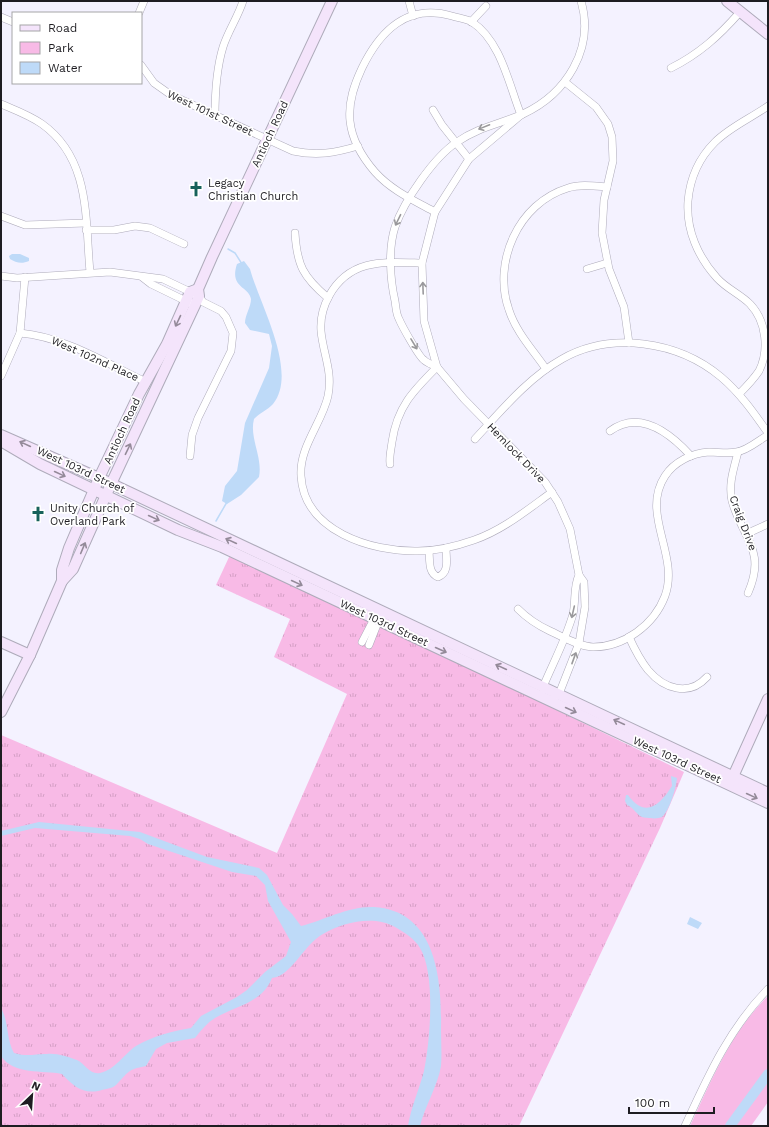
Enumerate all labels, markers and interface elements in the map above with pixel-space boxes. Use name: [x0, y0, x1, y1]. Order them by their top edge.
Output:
legend: [12, 12, 142, 84]
text: Road: [48, 21, 77, 35]
text: Park: [48, 41, 74, 55]
text: Water: [48, 61, 83, 75]
street label: West 101st Street: [165, 87, 255, 139]
street label: Antioch Road: [249, 99, 291, 169]
one-way arrow: [479, 124, 491, 132]
place label: Legacy Christian Church: [208, 177, 298, 203]
church icon: Legacy Christian Church: [187, 180, 205, 198]
one-way arrow: [394, 214, 401, 226]
one-way arrow: [419, 282, 427, 295]
one-way arrow: [174, 314, 181, 326]
street label: West 102nd Place: [49, 334, 141, 384]
one-way arrow: [410, 338, 418, 350]
street label: Antioch Road: [101, 396, 143, 466]
street label: Hemlock Drive: [484, 420, 548, 486]
one-way arrow: [20, 440, 32, 448]
one-way arrow: [125, 443, 132, 455]
street label: West 103rd Street: [35, 444, 128, 496]
one-way arrow: [53, 471, 65, 478]
street label: Craig Drive: [727, 494, 759, 552]
place label: Unity Church of Overland Park: [50, 502, 135, 528]
church icon: Unity Church of Overland Park: [29, 505, 47, 523]
one-way arrow: [147, 515, 159, 522]
one-way arrow: [226, 537, 238, 544]
one-way arrow: [79, 543, 87, 555]
one-way arrow: [291, 580, 303, 587]
street label: West 103rd Street: [338, 597, 431, 649]
one-way arrow: [568, 606, 576, 619]
one-way arrow: [434, 647, 446, 654]
one-way arrow: [570, 653, 578, 665]
one-way arrow: [495, 663, 507, 670]
one-way arrow: [565, 707, 577, 714]
one-way arrow: [613, 718, 625, 725]
street label: West 103rd Street: [631, 734, 724, 786]
one-way arrow: [746, 793, 758, 800]
north arrow: [12, 1075, 52, 1115]
text: N: [30, 1079, 42, 1094]
scale bar: [629, 1089, 714, 1115]
text: 100 m: [635, 1096, 670, 1110]

